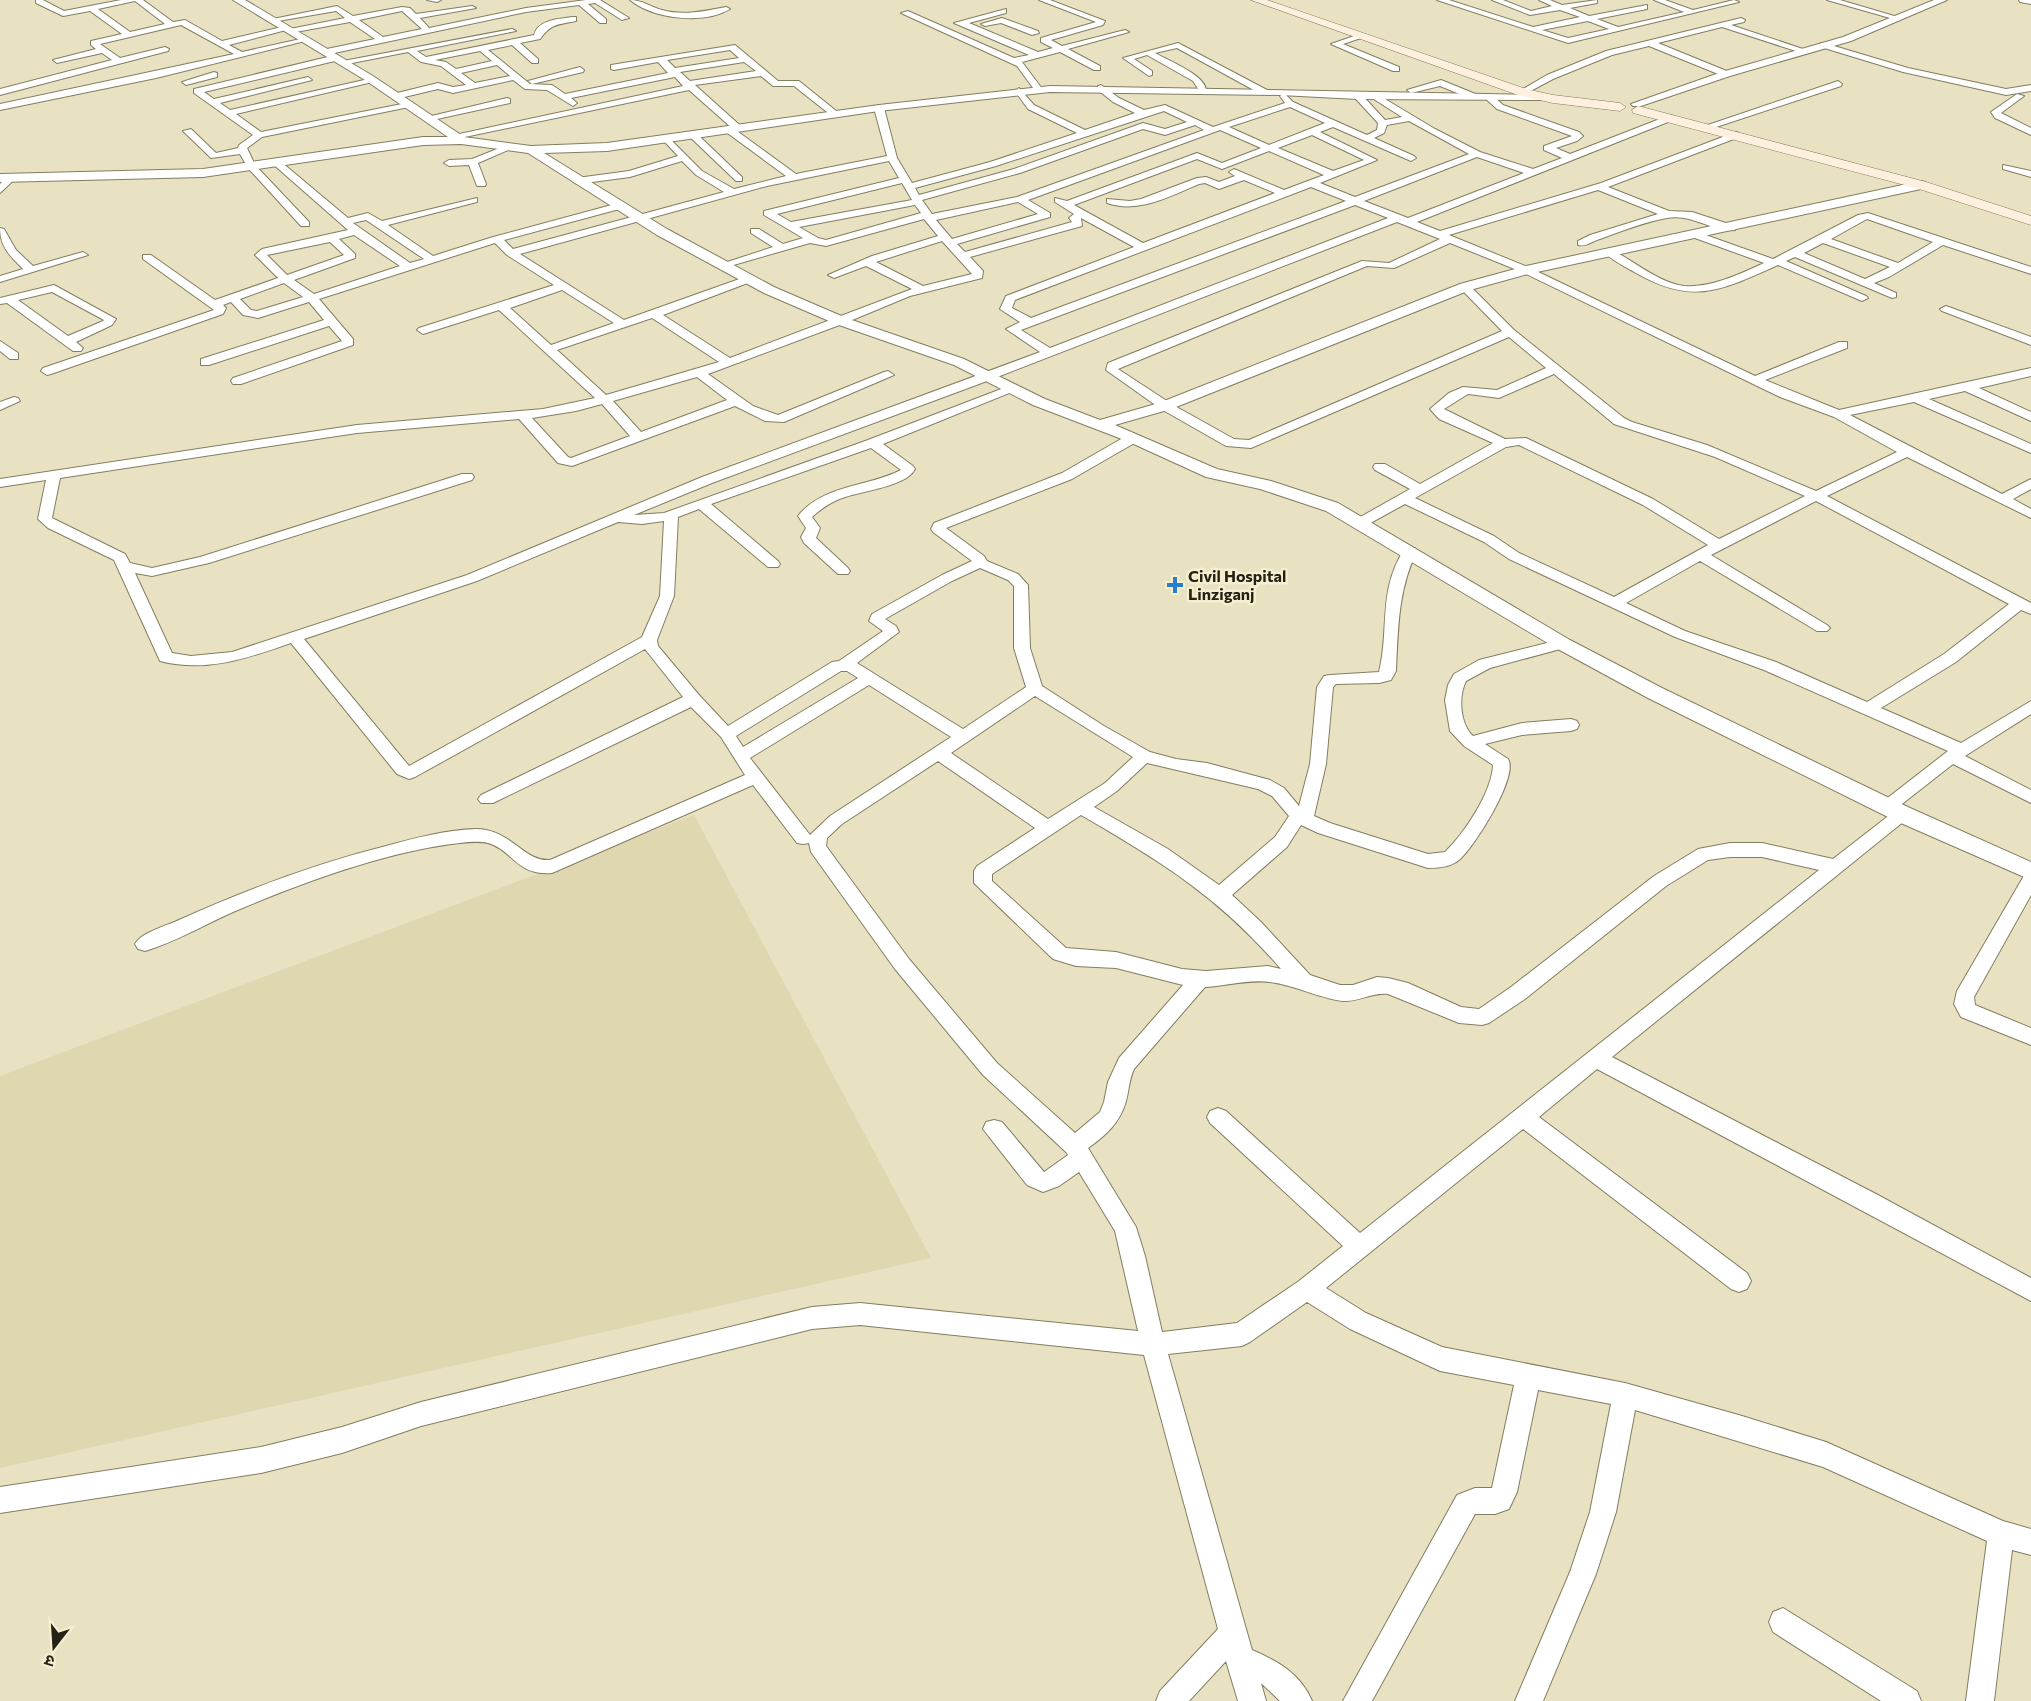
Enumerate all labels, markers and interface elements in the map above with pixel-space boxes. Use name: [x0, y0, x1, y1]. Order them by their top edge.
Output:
place label: Civil Hospital Linziganj: [1188, 566, 1286, 603]
marker: Civil Hospital Linziganj: [1166, 576, 1184, 594]
north arrow: [24, 1617, 84, 1677]
text: उ: [42, 1651, 57, 1672]

